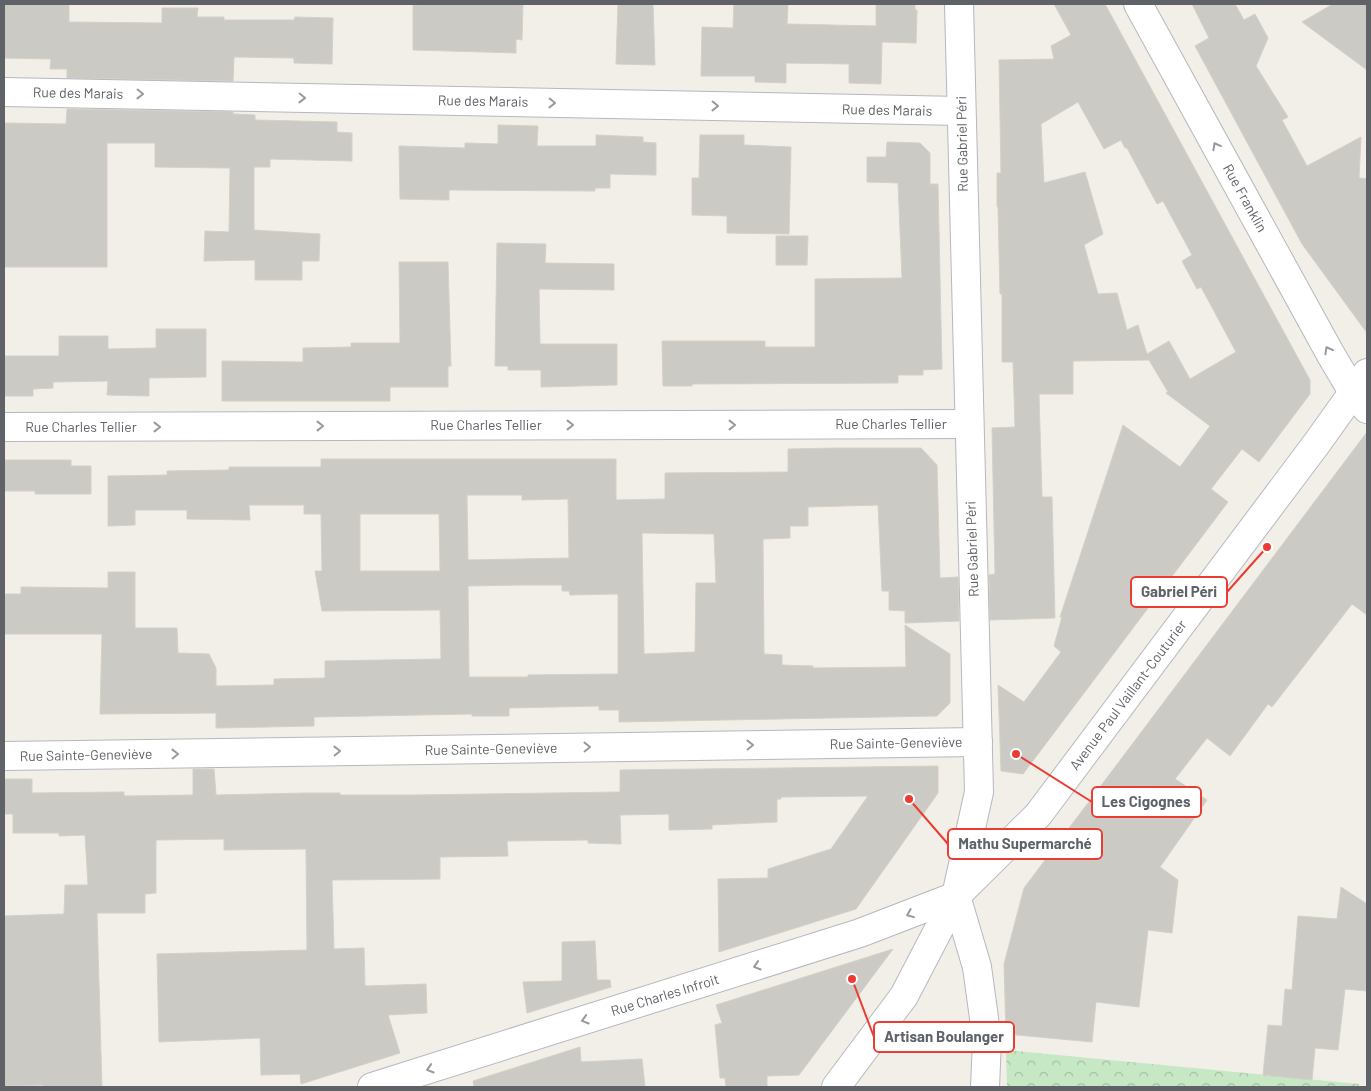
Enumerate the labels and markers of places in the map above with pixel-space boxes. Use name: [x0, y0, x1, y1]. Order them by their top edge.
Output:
callout: Gabriel Péri: [1131, 577, 1227, 607]
callout: Les Cigognes: [1092, 787, 1201, 817]
callout: Mathu Supermarché: [948, 829, 1102, 859]
callout: Artisan Boulanger: [874, 1022, 1014, 1052]

